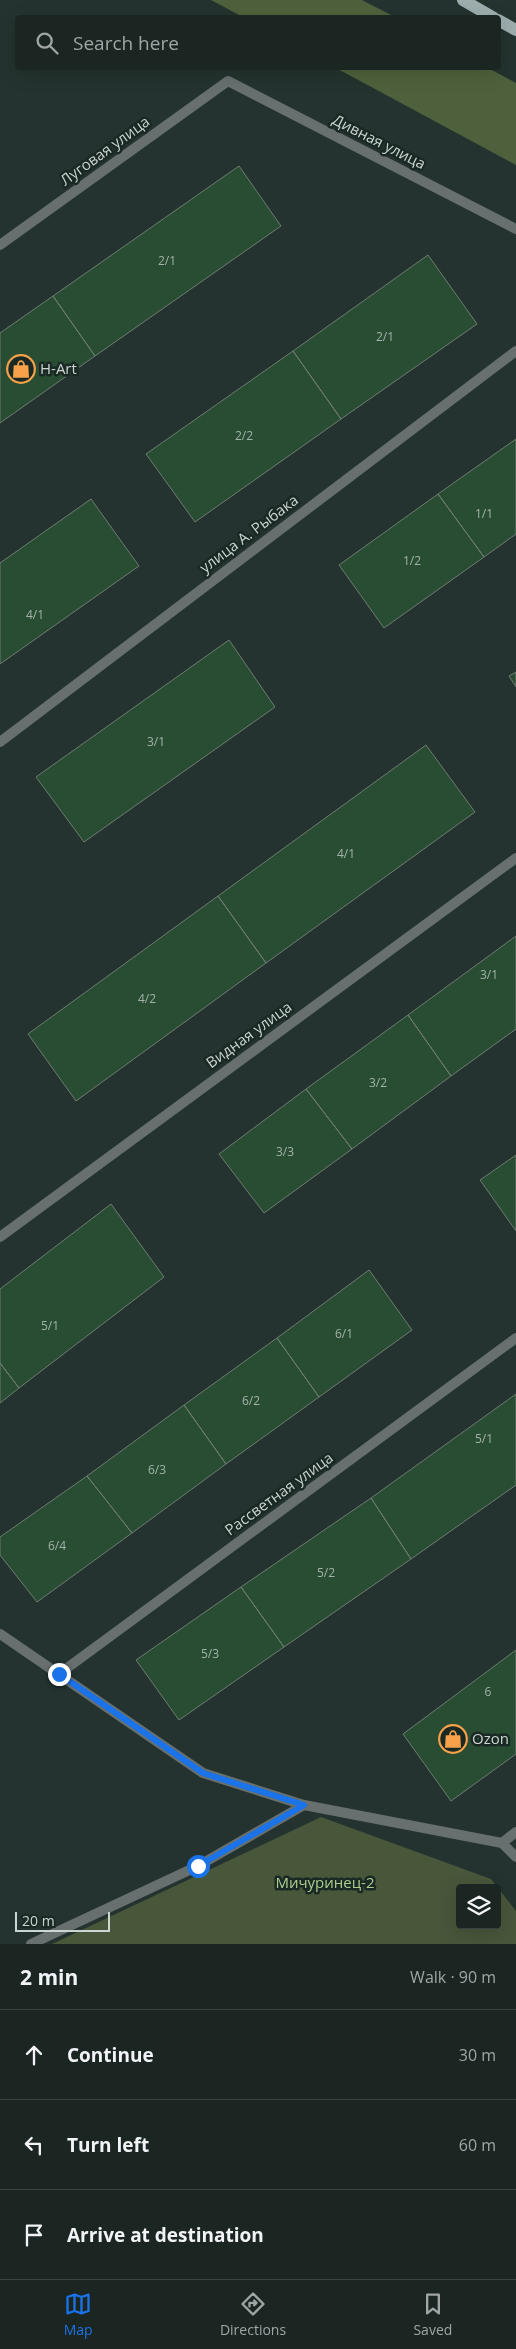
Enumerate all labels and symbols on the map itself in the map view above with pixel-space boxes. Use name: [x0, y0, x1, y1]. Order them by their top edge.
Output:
street label: Дивная улица: [330, 109, 429, 173]
street label: Луговая улица: [56, 111, 153, 189]
house number: 2/1: [158, 252, 176, 269]
house number: 2/1: [376, 328, 394, 345]
shop icon: H-Art: [6, 354, 36, 384]
place label: H-Art: [40, 358, 77, 378]
house number: 2/2: [235, 427, 253, 444]
street label: улица А. Рыбака: [195, 490, 302, 577]
house number: 1/1: [475, 505, 493, 522]
house number: 1/2: [403, 552, 421, 569]
house number: 4/1: [26, 606, 44, 623]
house number: 3/1: [147, 733, 165, 750]
house number: 4/1: [337, 845, 355, 862]
house number: 3/1: [480, 966, 498, 983]
house number: 4/2: [138, 990, 156, 1007]
street label: Видная улица: [202, 996, 295, 1072]
house number: 3/2: [369, 1074, 387, 1091]
house number: 3/3: [276, 1143, 294, 1160]
house number: 5/1: [41, 1317, 59, 1334]
house number: 6/1: [335, 1325, 353, 1342]
house number: 6/2: [242, 1392, 260, 1409]
house number: 5/1: [475, 1430, 493, 1447]
street label: Рассветная улица: [220, 1447, 337, 1539]
house number: 6/3: [148, 1461, 166, 1478]
house number: 6/4: [48, 1537, 66, 1554]
house number: 5/2: [317, 1564, 335, 1581]
house number: 5/3: [201, 1645, 219, 1662]
route end: [48, 1663, 71, 1686]
house number: 6: [485, 1683, 492, 1700]
shop icon: Ozon: [438, 1724, 468, 1754]
place label: Ozon: [472, 1728, 509, 1748]
route start: [187, 1855, 210, 1878]
park label: Мичуринец-2: [275, 1872, 375, 1892]
scale bar: [15, 1909, 110, 1932]

